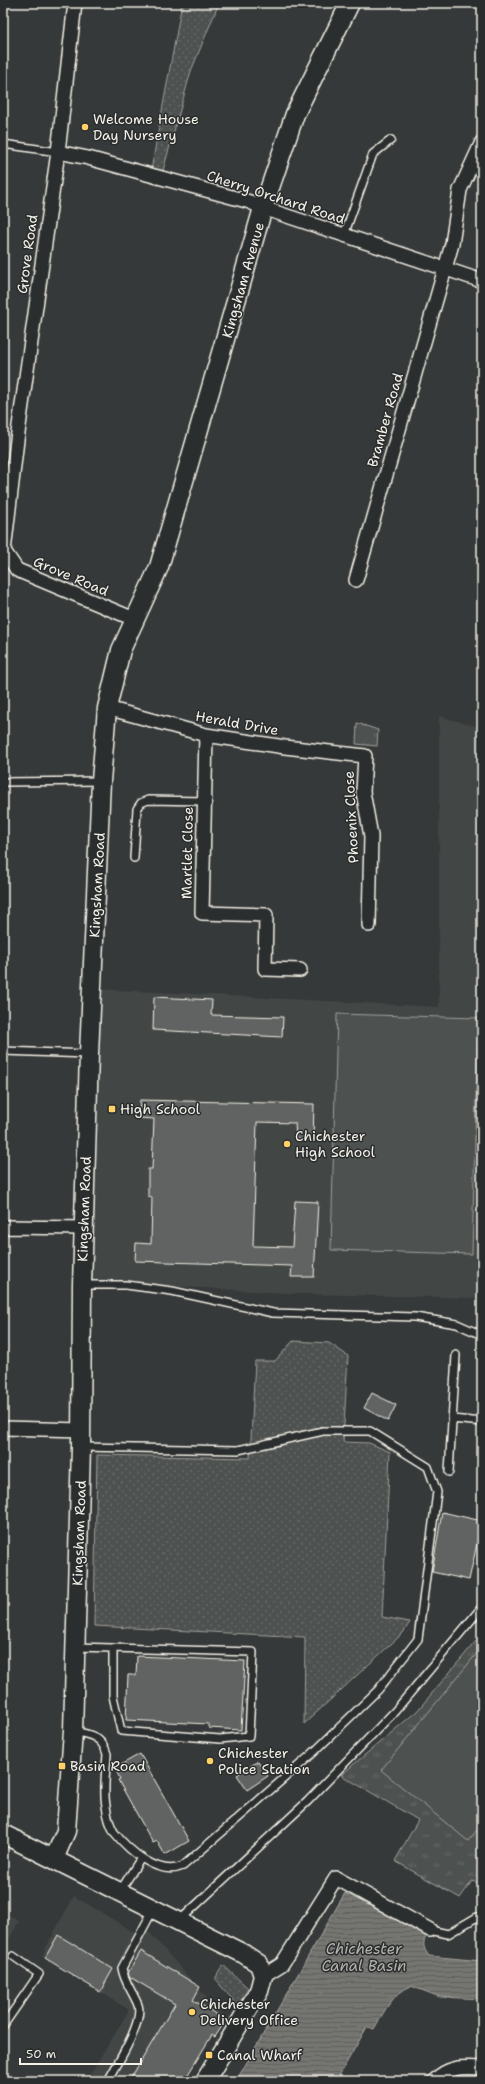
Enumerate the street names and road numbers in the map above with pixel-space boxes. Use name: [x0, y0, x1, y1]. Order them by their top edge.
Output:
street label: Cherry Orchard Road: [205, 166, 348, 228]
street label: Grove Road: [13, 213, 41, 295]
street label: Kingsham Avenue: [218, 220, 268, 340]
street label: Bramber Road: [363, 371, 407, 469]
street label: Grove Road: [31, 552, 111, 600]
street label: Herald Drive: [194, 707, 280, 739]
street label: Phoenix Close: [340, 770, 362, 864]
street label: Martlet Close: [177, 807, 197, 899]
street label: Kingsham Road: [85, 832, 109, 938]
street label: Kingsham Road: [73, 1156, 95, 1262]
street label: Kingsham Road: [68, 1480, 90, 1586]

